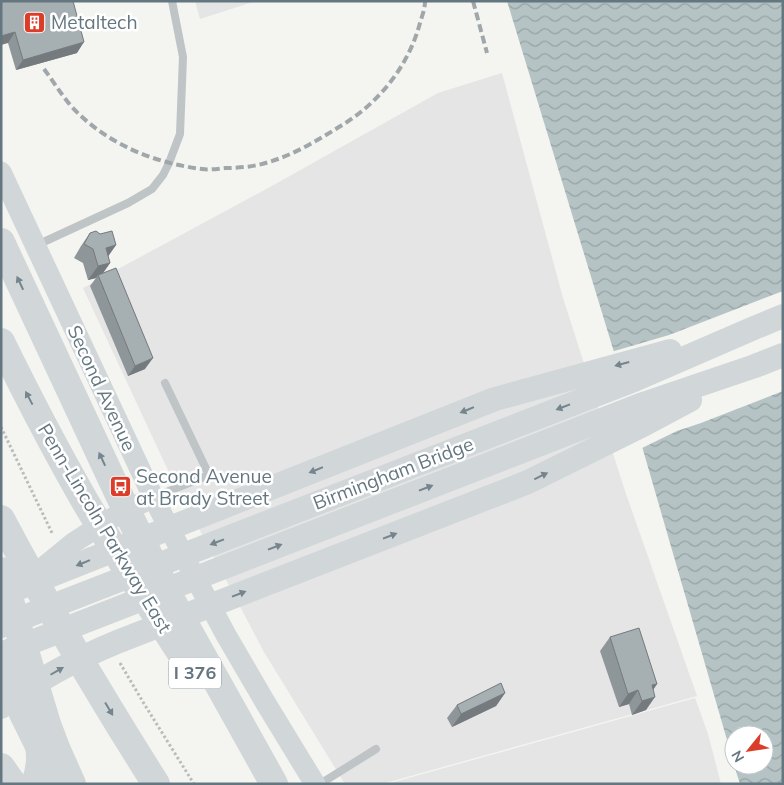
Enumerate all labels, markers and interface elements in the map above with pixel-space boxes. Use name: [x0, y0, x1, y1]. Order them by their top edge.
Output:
building icon: Metaltech: [23, 10, 47, 34]
place label: Metaltech: [51, 10, 138, 34]
one-way arrow: [16, 276, 24, 290]
street label: Second Avenue: [62, 321, 142, 455]
one-way arrow: [615, 360, 630, 368]
one-way arrow: [25, 391, 33, 405]
one-way arrow: [555, 403, 570, 411]
one-way arrow: [459, 406, 474, 414]
street label: Penn-Lincoln Parkway East: [33, 419, 177, 637]
street label: Birmingham Bridge: [309, 431, 477, 515]
one-way arrow: [98, 452, 106, 466]
place label: Second Avenue at Brady Street: [136, 464, 272, 510]
one-way arrow: [309, 467, 323, 475]
one-way arrow: [534, 472, 548, 480]
bus stop icon: Second Avenue at Brady Street: [108, 475, 132, 499]
one-way arrow: [419, 484, 434, 491]
one-way arrow: [383, 532, 398, 540]
one-way arrow: [209, 539, 224, 546]
one-way arrow: [268, 543, 283, 551]
one-way arrow: [76, 559, 91, 567]
one-way arrow: [232, 590, 246, 598]
road number: I 376: [169, 658, 221, 688]
one-way arrow: [50, 666, 63, 675]
one-way arrow: [104, 702, 113, 715]
north arrow: [724, 725, 774, 775]
text: N: [727, 747, 748, 766]

